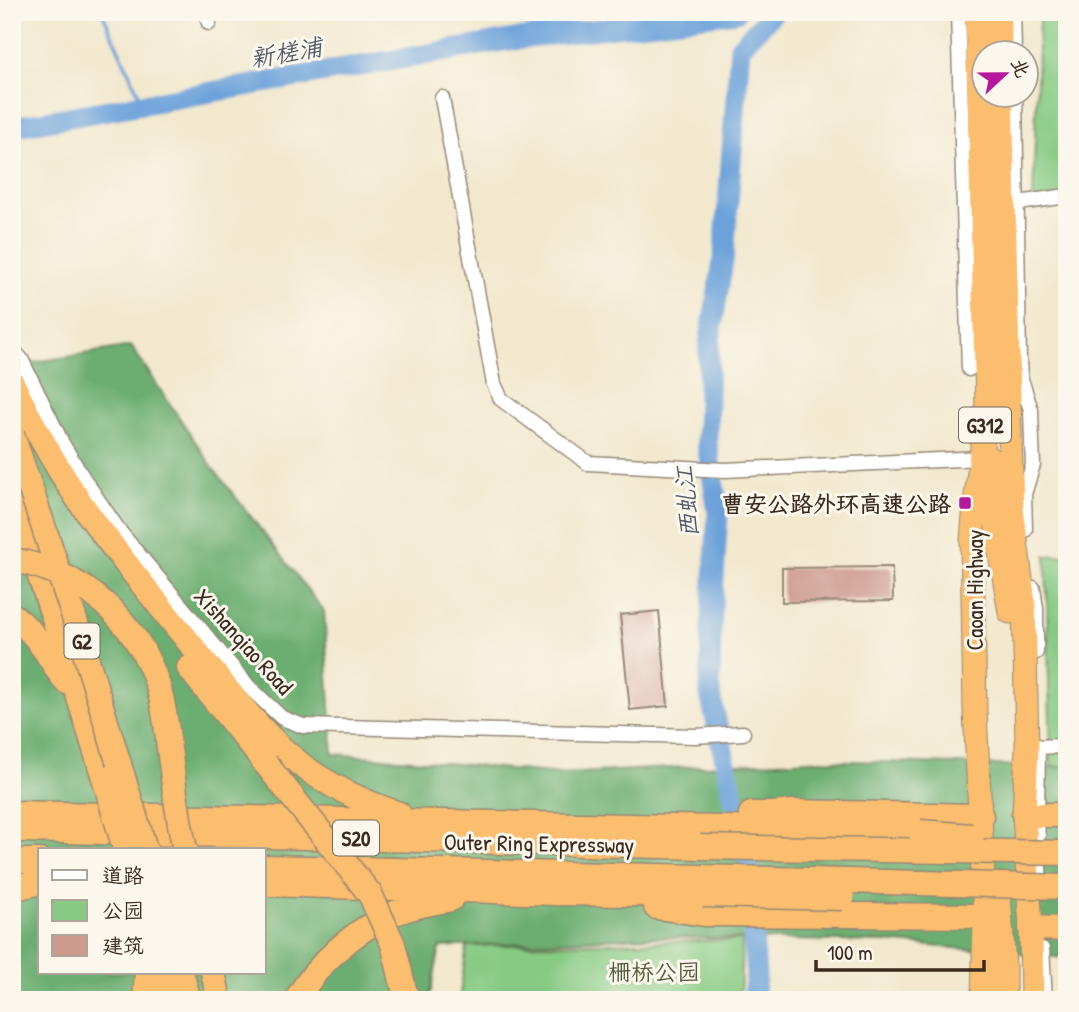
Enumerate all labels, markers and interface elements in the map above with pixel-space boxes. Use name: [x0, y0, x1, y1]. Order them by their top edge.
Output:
water label: 新槎浦: [248, 29, 327, 74]
north arrow: [970, 38, 1040, 108]
text: 北: [1005, 54, 1036, 81]
road number: G312: [959, 408, 1011, 442]
water label: 西虬江: [667, 464, 705, 539]
place label: 曹安公路外环高速公路: [721, 488, 951, 519]
marker: 曹安公路外环高速公路: [957, 495, 973, 511]
street label: Caoan Highway: [959, 529, 990, 650]
street label: Xishanqiao Road: [188, 581, 300, 701]
road number: G2: [64, 624, 100, 658]
road number: S20: [333, 820, 379, 856]
street label: Outer Ring Expressway: [444, 826, 635, 860]
legend: [38, 848, 266, 974]
text: 道路: [102, 861, 144, 890]
text: 公园: [102, 896, 144, 925]
scale bar: [816, 928, 984, 972]
text: 建筑: [102, 931, 144, 960]
text: 100 m: [827, 938, 873, 967]
park label: 栅桥公园: [608, 956, 700, 987]

